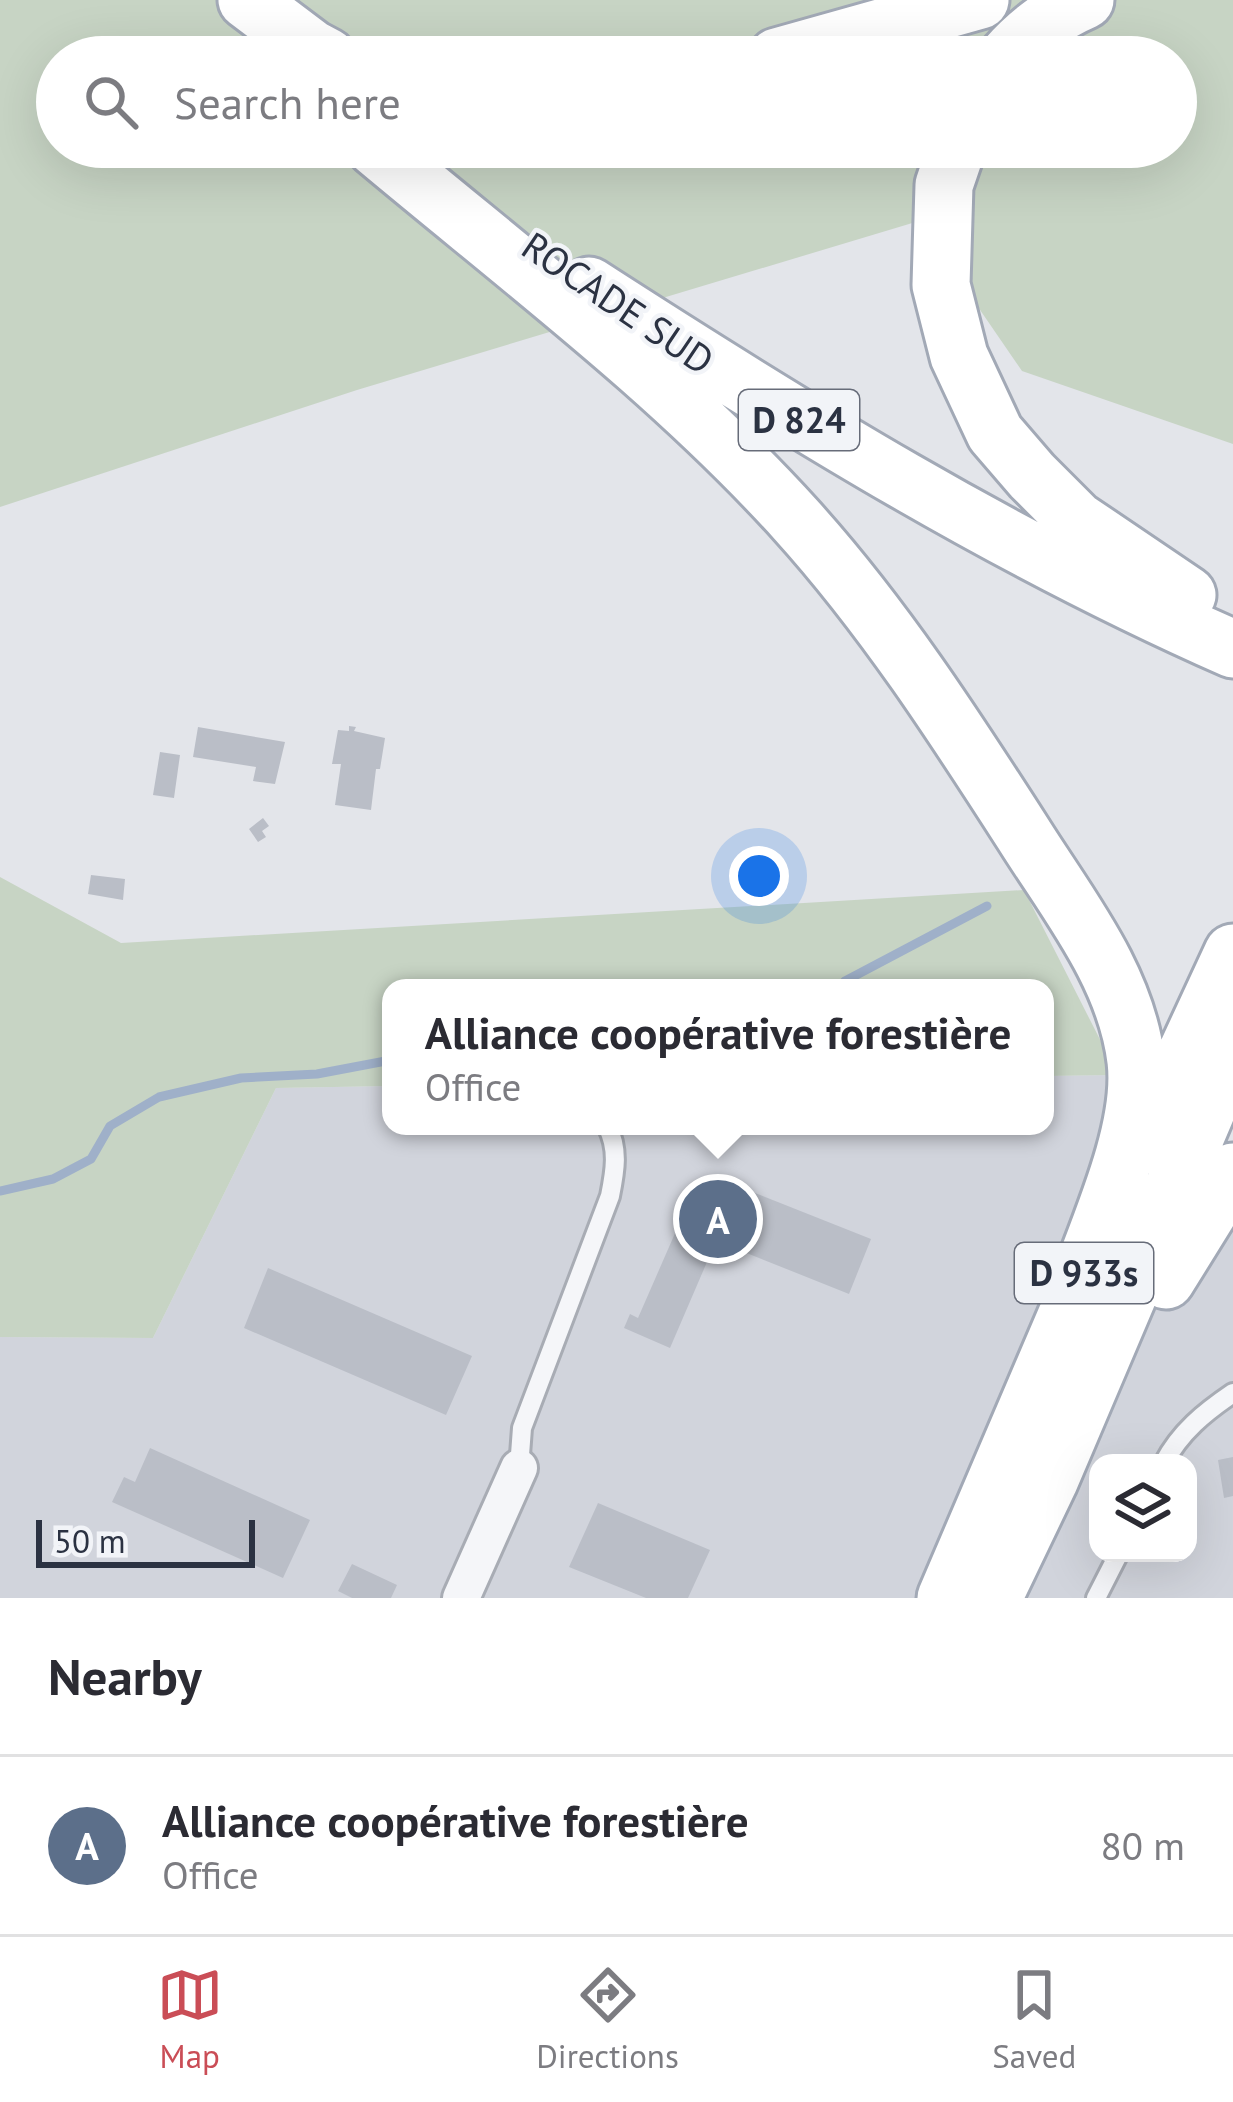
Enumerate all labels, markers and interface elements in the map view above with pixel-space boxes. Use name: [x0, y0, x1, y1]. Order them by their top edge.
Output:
search box: [36, 36, 1197, 168]
icon: search: [78, 69, 144, 135]
text: Search here: [174, 73, 401, 131]
street label: ROCADE SUD: [513, 220, 724, 385]
road number: D 824: [739, 390, 859, 450]
your location: [729, 846, 789, 906]
popup: [382, 979, 1054, 1135]
text: Alliance coopérative forestière: [425, 1003, 1011, 1061]
text: Office: [425, 1061, 521, 1112]
pin: A: [679, 1174, 757, 1264]
road number: D 933s: [1015, 1243, 1153, 1303]
map controls: [1089, 1454, 1197, 1562]
button: layers: [1089, 1454, 1197, 1562]
scale bar: [36, 1514, 255, 1567]
text: 50 m: [54, 1519, 126, 1562]
text: Nearby: [48, 1643, 202, 1709]
text: Alliance coopérative forestière: [162, 1791, 749, 1849]
text: A: [75, 1820, 99, 1871]
text: 80 m: [1100, 1820, 1185, 1871]
text: Office: [162, 1849, 259, 1900]
tab: Map: [157, 1962, 223, 2077]
tab: Directions: [536, 1962, 679, 2077]
tab: Saved: [992, 1962, 1076, 2077]

